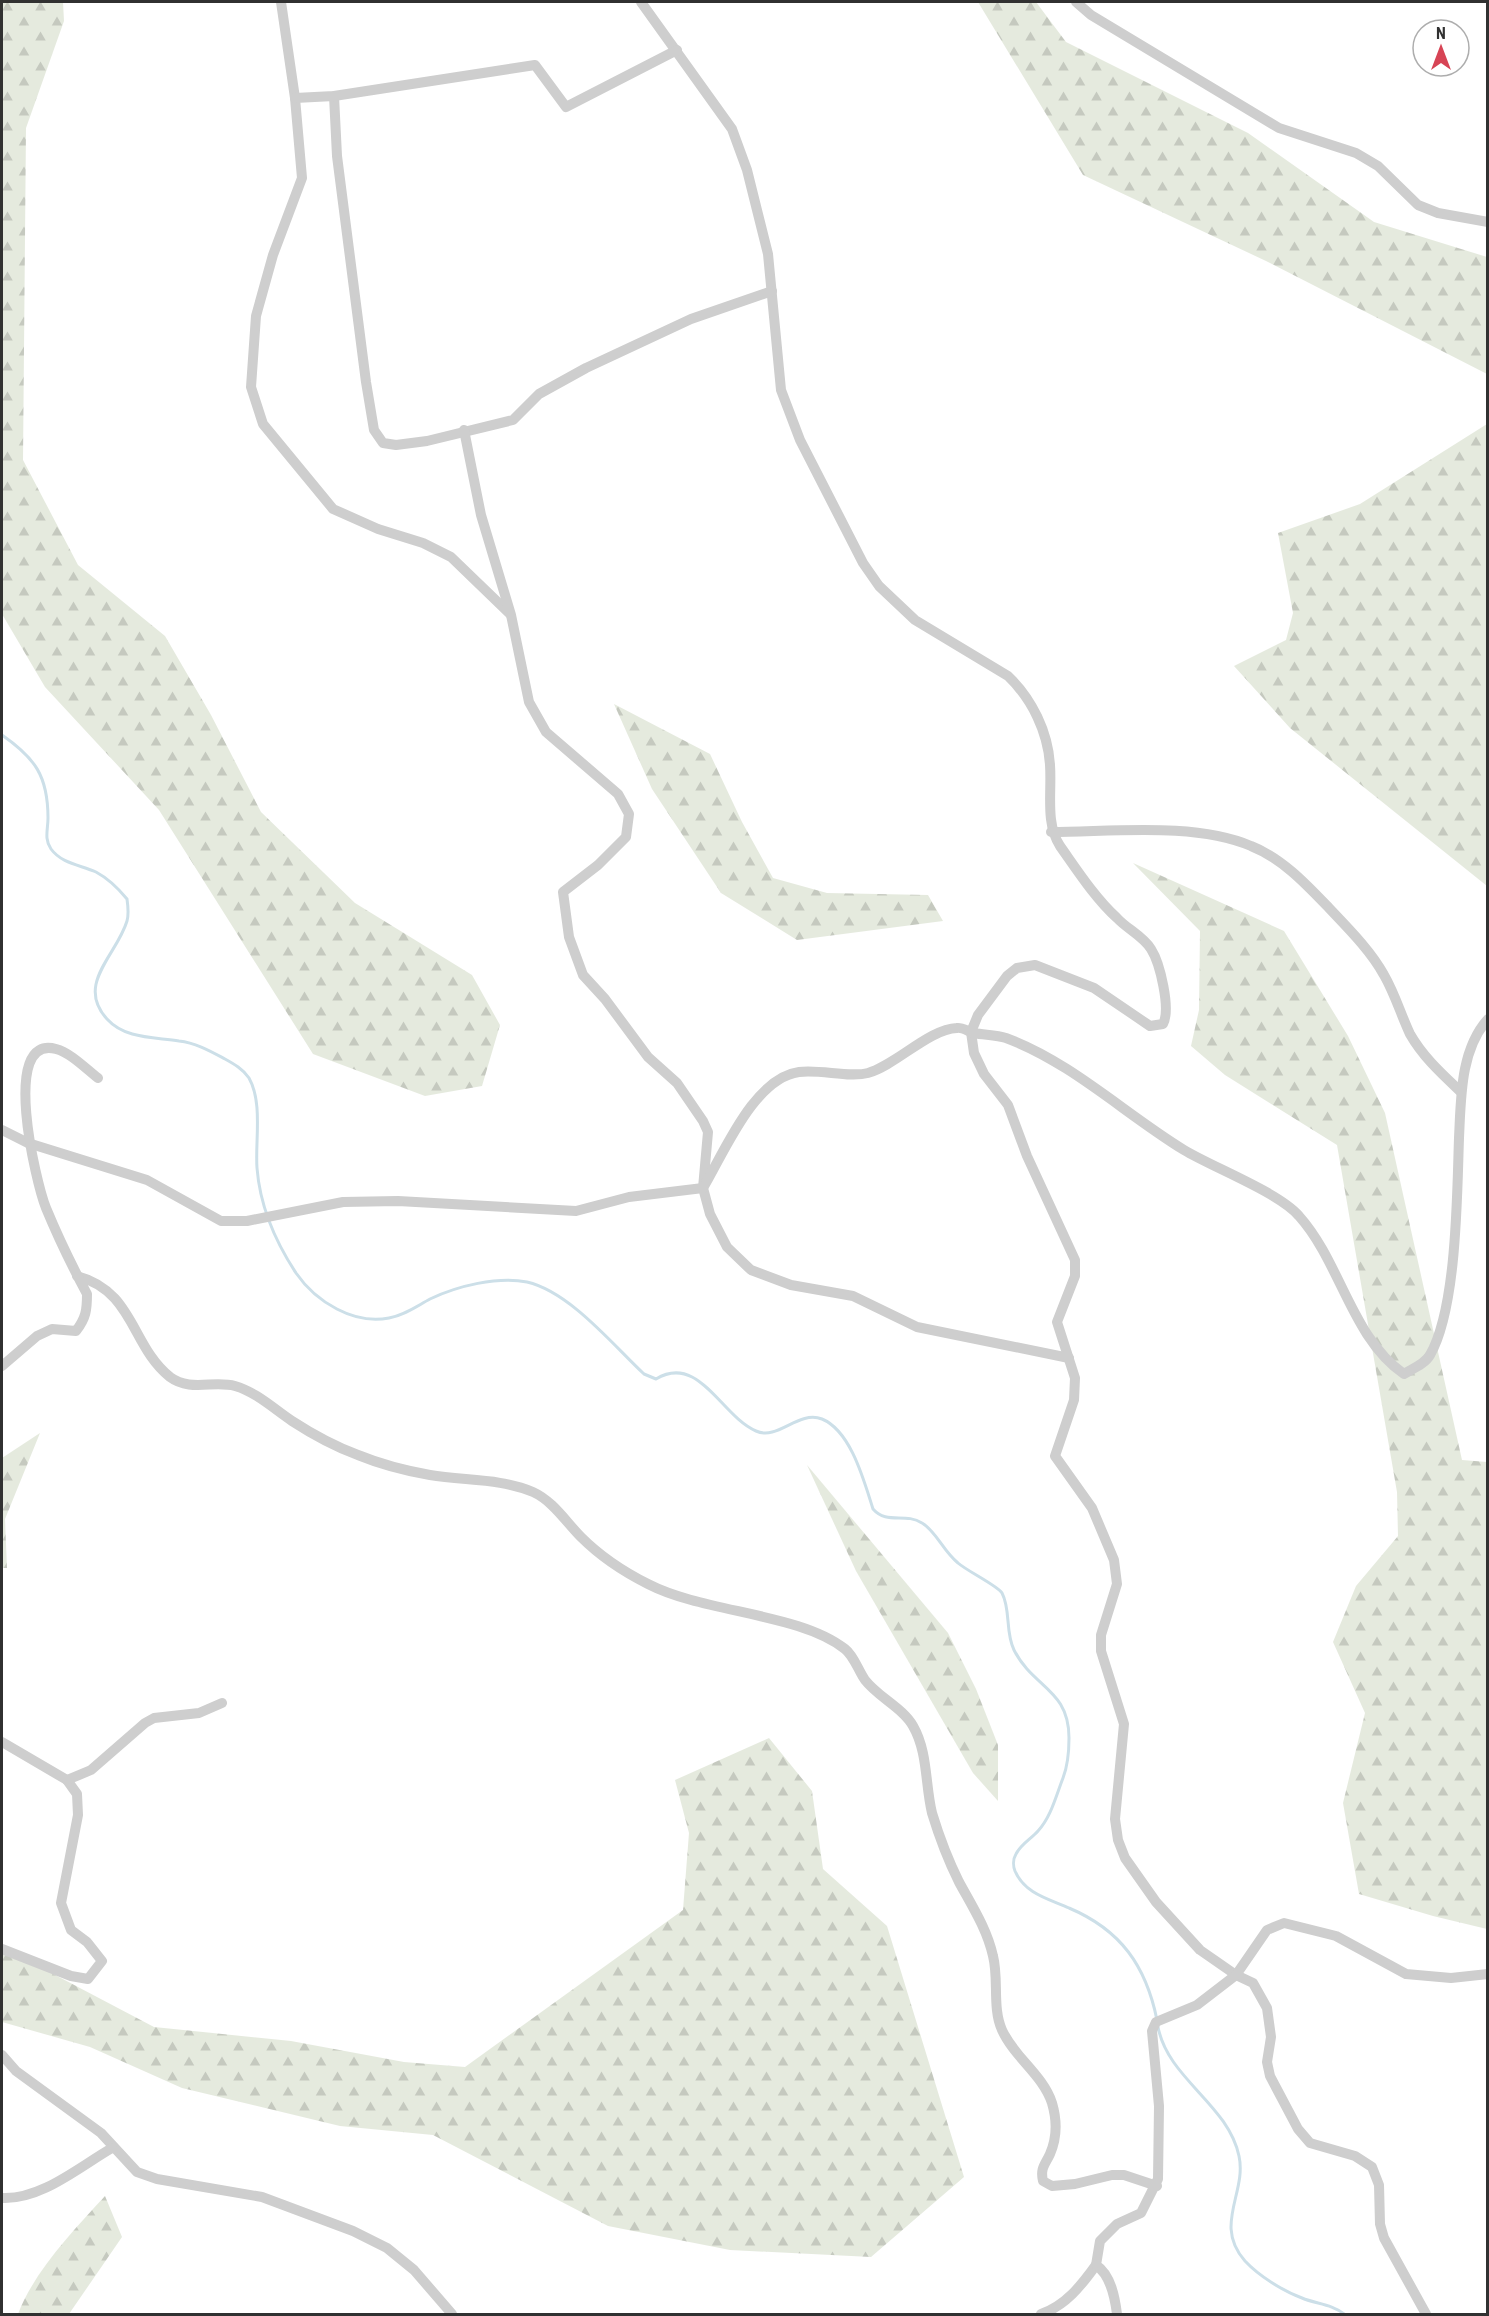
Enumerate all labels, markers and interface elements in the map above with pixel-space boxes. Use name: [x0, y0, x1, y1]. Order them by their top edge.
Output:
north arrow: [1411, 18, 1471, 78]
text: N: [1436, 24, 1446, 43]

